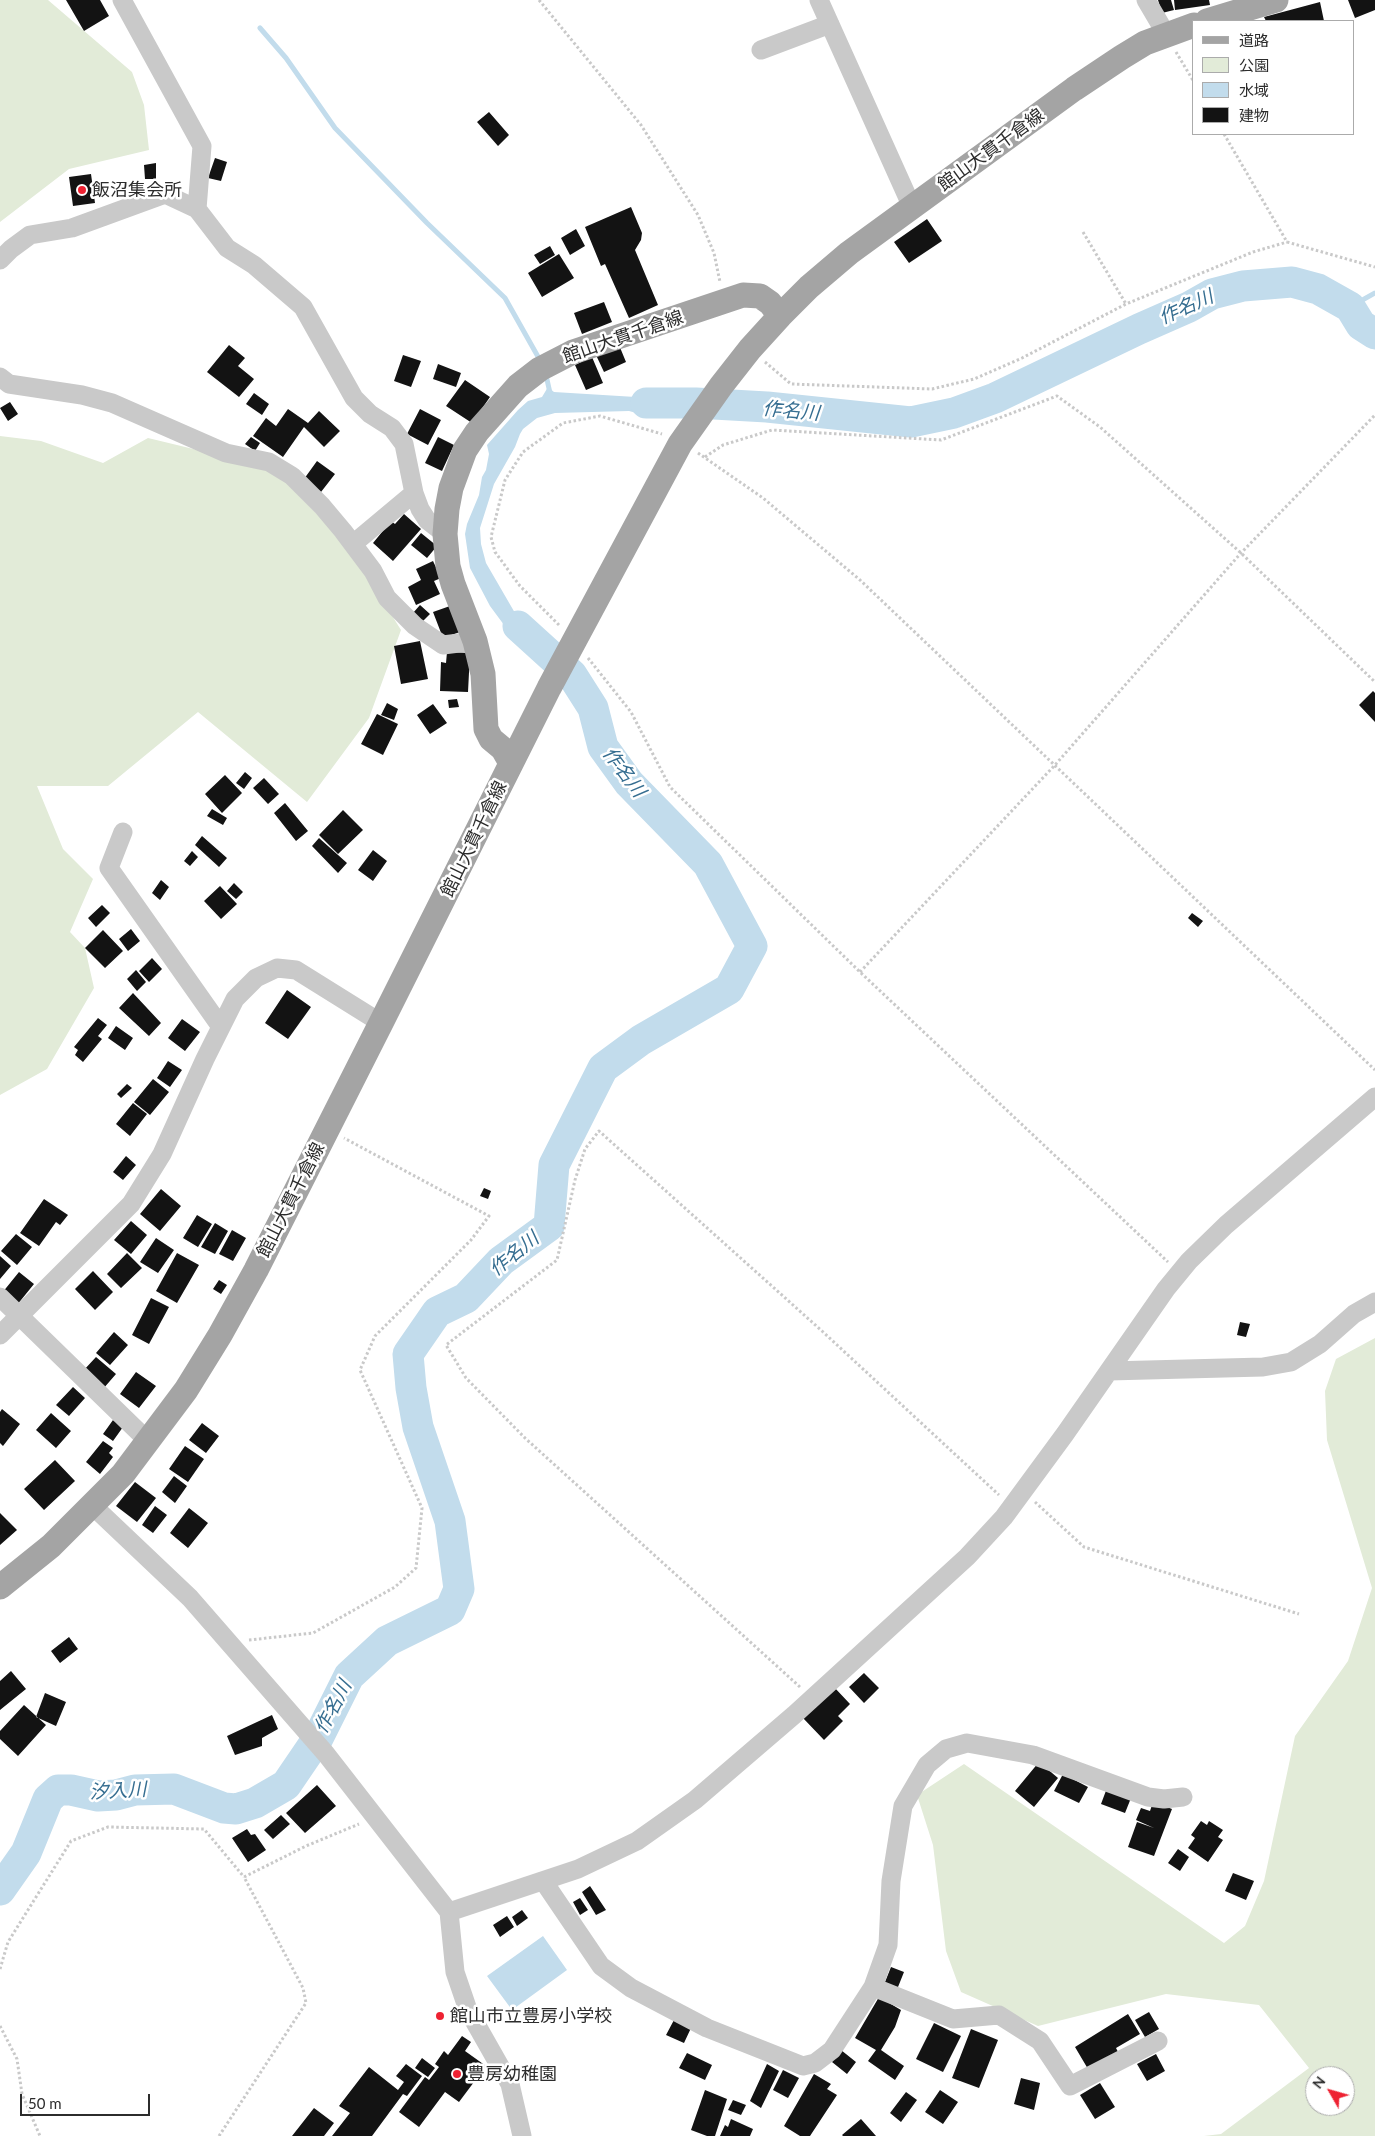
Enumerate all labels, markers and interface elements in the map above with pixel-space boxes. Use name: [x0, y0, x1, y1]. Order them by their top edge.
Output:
legend: [1192, 20, 1355, 135]
text: 道路: [1239, 31, 1269, 49]
text: 公園: [1239, 56, 1269, 74]
text: 水域: [1239, 81, 1269, 99]
street label: 館山大貫千倉線: [934, 104, 1048, 196]
text: 建物: [1239, 106, 1269, 124]
place label: 飯沼集会所: [92, 179, 182, 201]
marker: 飯沼集会所: [76, 184, 88, 196]
water label: 作名川: [1155, 285, 1217, 329]
street label: 館山大貫千倉線: [560, 306, 686, 368]
water label: 作名川: [762, 397, 820, 425]
water label: 作名川: [598, 742, 650, 802]
street label: 館山大貫千倉線: [437, 778, 511, 900]
street label: 館山大貫千倉線: [253, 1139, 329, 1261]
water label: 作名川: [485, 1227, 543, 1281]
water label: 作名川: [310, 1676, 356, 1738]
water label: 汐入川: [89, 1778, 147, 1804]
place label: 館山市立豊房小学校: [450, 2005, 612, 2027]
marker: 館山市立豊房小学校: [434, 2010, 446, 2022]
place label: 豊房幼稚園: [467, 2063, 557, 2085]
north arrow: [1305, 2066, 1355, 2116]
marker: 豊房幼稚園: [451, 2068, 463, 2080]
text: N: [1309, 2073, 1329, 2092]
scale bar: [22, 2084, 152, 2116]
text: 50 m: [28, 2094, 62, 2112]

